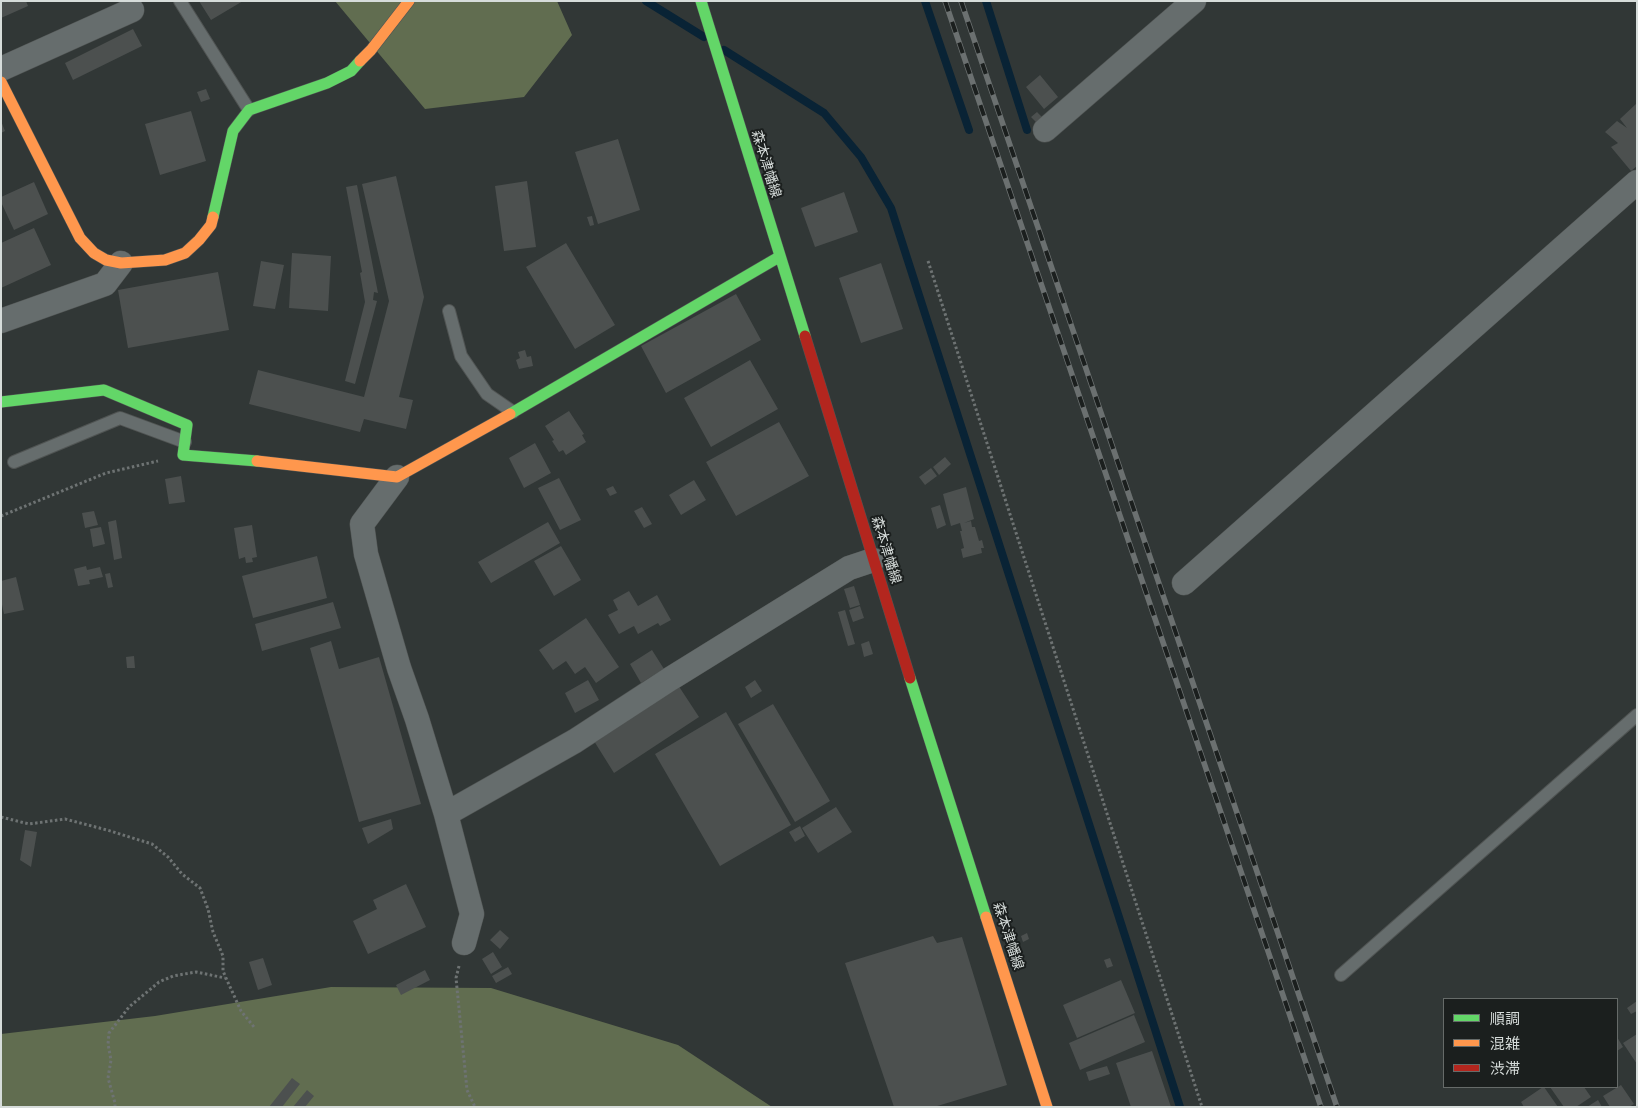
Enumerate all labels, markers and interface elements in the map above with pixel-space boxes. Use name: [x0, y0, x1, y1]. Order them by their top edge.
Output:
street label: 森本津幡線: [748, 128, 784, 200]
street label: 森本津幡線: [868, 514, 904, 586]
street label: 森本津幡線: [989, 900, 1027, 972]
legend: [1443, 998, 1618, 1088]
text: 順調: [1490, 1009, 1520, 1028]
text: 混雑: [1490, 1034, 1520, 1053]
text: 渋滞: [1490, 1059, 1520, 1078]

